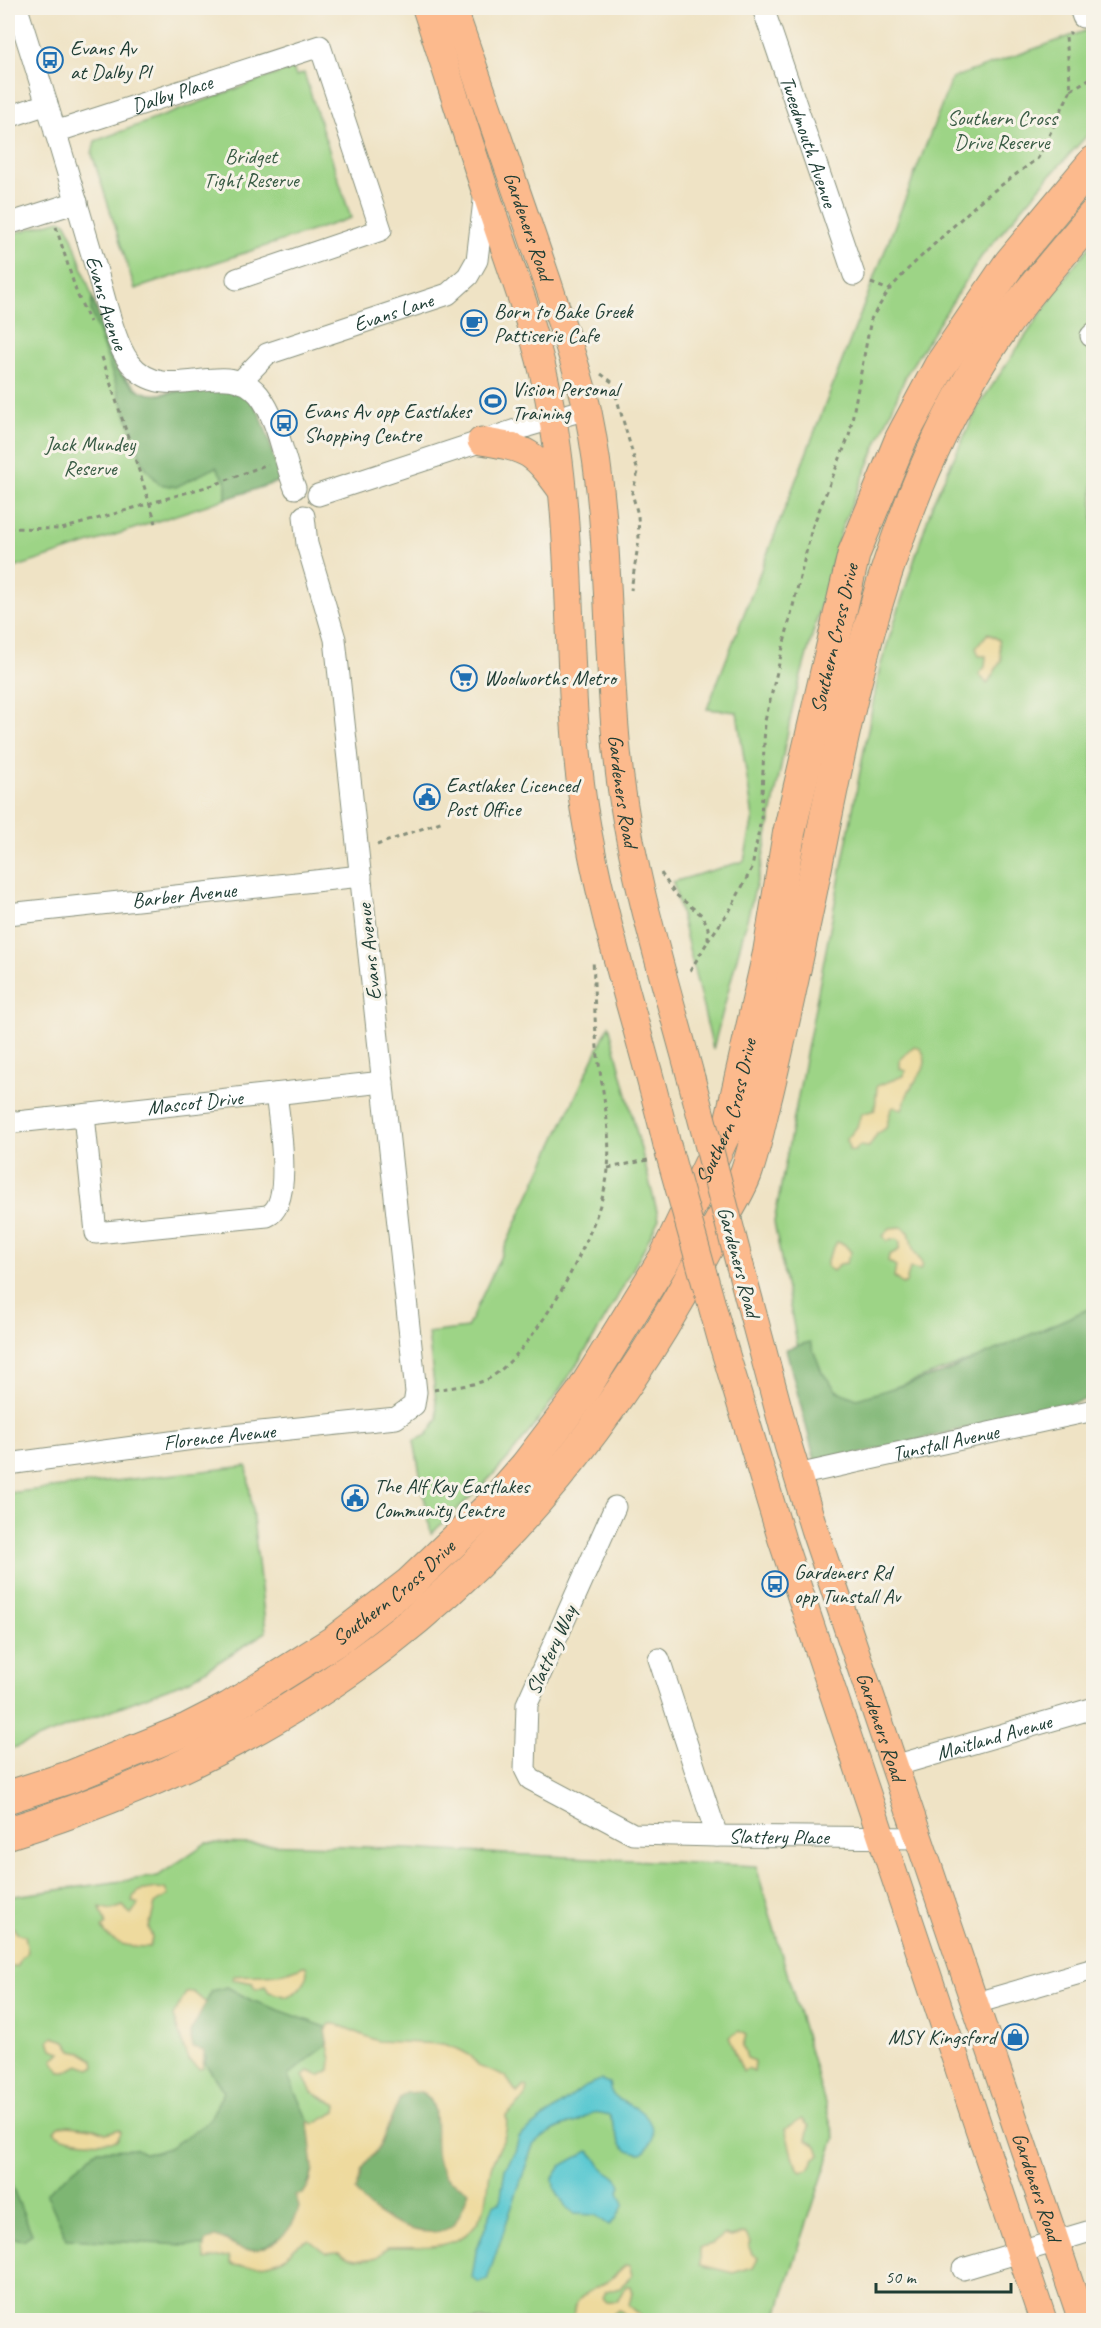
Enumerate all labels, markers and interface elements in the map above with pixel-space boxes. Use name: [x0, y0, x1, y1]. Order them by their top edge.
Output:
place label: Evans Av at Dalby Pl: [70, 35, 154, 85]
bus stop icon: Evans Av at Dalby Pl: [35, 45, 65, 75]
street label: Dalby Place: [128, 68, 217, 119]
street label: Tweedmouth Avenue: [774, 72, 844, 213]
park label: Southern Cross Drive Reserve: [947, 105, 1059, 155]
park label: Bridget Tight Reserve: [203, 143, 301, 193]
street label: Gardeners Road: [498, 168, 560, 287]
street label: Evans Avenue: [80, 253, 134, 356]
street label: Evans Lane: [350, 286, 438, 337]
place label: Born to Bake Greek Pattiserie Cafe: [494, 298, 634, 348]
cafe icon: Born to Bake Greek Pattiserie Cafe: [459, 308, 489, 338]
place label: Vision Personal Training: [512, 376, 623, 426]
sports icon: Vision Personal Training: [478, 386, 508, 416]
place label: Evans Av opp Eastlakes Shopping Centre: [304, 398, 473, 448]
bus stop icon: Evans Av opp Eastlakes Shopping Centre: [269, 408, 299, 438]
park label: Jack Mundey Reserve: [44, 431, 137, 481]
street label: Southern Cross Drive: [804, 560, 864, 715]
supermarket icon: Woolworths Metro: [449, 663, 479, 693]
place label: Woolworths Metro: [484, 665, 619, 691]
street label: Gardeners Road: [603, 734, 645, 852]
place label: Eastlakes Licenced Post Office: [446, 772, 581, 822]
public building icon: Eastlakes Licenced Post Office: [412, 782, 442, 812]
street label: Barber Avenue: [131, 876, 239, 914]
street label: Evans Avenue: [351, 900, 387, 1002]
street label: Southern Cross Drive: [689, 1035, 762, 1188]
street label: Mascot Drive: [146, 1084, 246, 1121]
street label: Gardeners Road: [712, 1204, 767, 1323]
street label: Florence Avenue: [162, 1417, 278, 1456]
street label: Tunstall Avenue: [890, 1418, 1002, 1467]
place label: The Alf Kay Eastlakes Community Centre: [374, 1473, 531, 1523]
public building icon: The Alf Kay Eastlakes Community Centre: [340, 1483, 370, 1513]
street label: Southern Cross Drive: [327, 1533, 461, 1651]
place label: Gardeners Rd opp Tunstall Av: [794, 1559, 902, 1609]
bus stop icon: Gardeners Rd opp Tunstall Av: [760, 1569, 790, 1599]
street label: Slattery Way: [520, 1600, 583, 1699]
street label: Gardeners Road: [850, 1669, 912, 1787]
street label: Maitland Avenue: [933, 1708, 1056, 1766]
street label: Slattery Place: [729, 1823, 831, 1850]
shop icon: MSY Kingsford: [1000, 2022, 1030, 2052]
place label: MSY Kingsford: [888, 2024, 999, 2050]
street label: Gardeners Road: [1006, 2129, 1068, 2247]
scale bar: [876, 2256, 1011, 2294]
text: 50 m: [885, 2266, 918, 2288]

